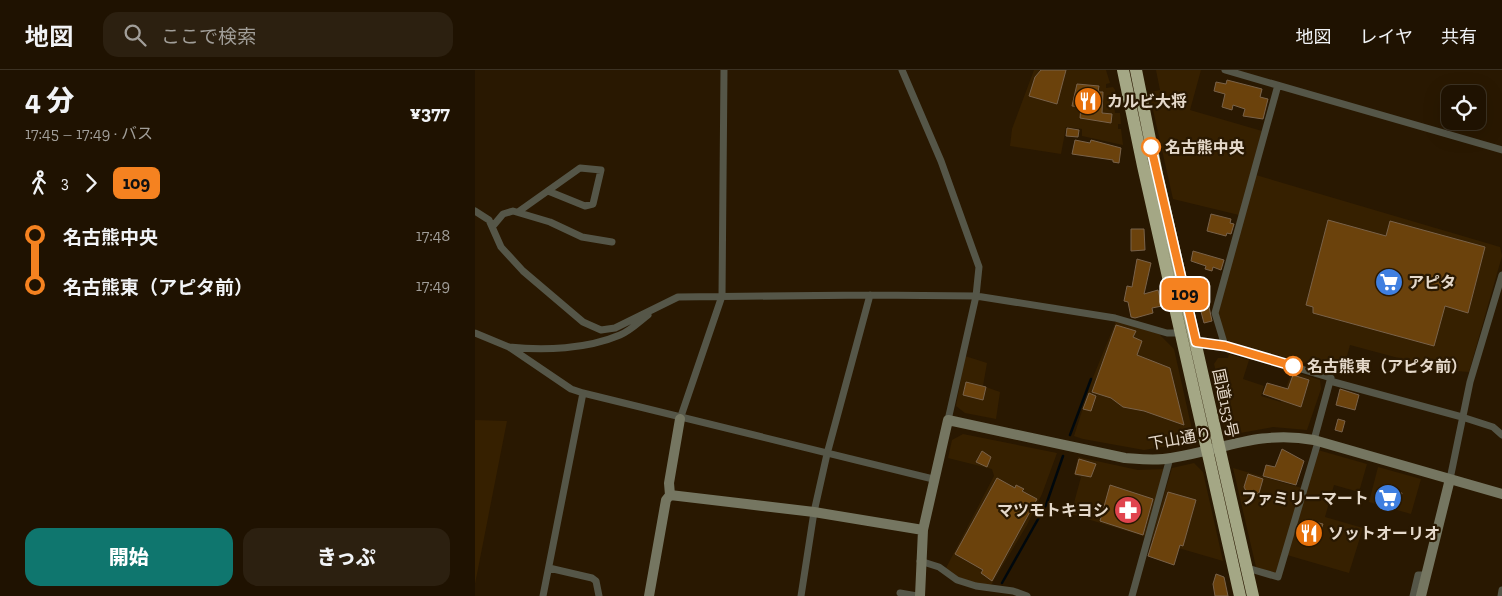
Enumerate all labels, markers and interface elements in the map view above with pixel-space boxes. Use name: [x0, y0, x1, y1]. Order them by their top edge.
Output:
search box: [103, 12, 453, 57]
icon: search: [121, 21, 149, 49]
text: 地図: [25, 22, 73, 51]
text: ここで検索: [161, 25, 256, 48]
text: 地図: [1296, 26, 1332, 48]
text: レイヤ: [1360, 26, 1413, 48]
text: 共有: [1441, 26, 1477, 48]
text: 4 分: [25, 84, 74, 117]
map controls: [1441, 85, 1486, 130]
button: locate: [1441, 85, 1486, 130]
restaurant icon: カルビ大将: [1073, 86, 1103, 116]
place label: カルビ大将: [1107, 92, 1187, 111]
text: ¥377: [410, 101, 450, 124]
text: 17:45 – 17:49 · バス: [25, 124, 153, 143]
marker: 名古熊中央: [1141, 137, 1161, 157]
place label: 名古熊中央: [1165, 138, 1245, 157]
icon: walk: [25, 169, 53, 197]
icon: forward: [77, 169, 105, 197]
text: 109: [123, 172, 150, 194]
text: 3: [61, 173, 69, 192]
text: 名古熊中央: [63, 226, 158, 249]
text: 17:48: [416, 226, 450, 245]
supermarket icon: アピタ: [1374, 267, 1404, 297]
place label: アピタ: [1408, 273, 1456, 292]
text: 名古熊東（アピタ前）: [63, 276, 253, 299]
text: 17:49: [416, 276, 450, 295]
line badge: 109: [1156, 278, 1214, 310]
text: 109: [1171, 283, 1199, 305]
marker: 名古熊東（アピタ前）: [1283, 356, 1303, 376]
place label: 名古熊東（アピタ前）: [1307, 357, 1467, 376]
street label: 国道153号: [1209, 367, 1242, 439]
street label: 下山通り: [1147, 424, 1213, 453]
supermarket icon: ファミリーマート: [1373, 483, 1403, 513]
place label: ファミリーマート: [1241, 489, 1369, 508]
pharmacy icon: マツモトキヨシ: [1113, 495, 1143, 525]
place label: マツモトキヨシ: [997, 501, 1109, 520]
restaurant icon: ソットオーリオ: [1294, 518, 1324, 548]
place label: ソットオーリオ: [1328, 524, 1440, 543]
button: 開始: [25, 528, 233, 586]
button: きっぷ: [243, 528, 450, 586]

